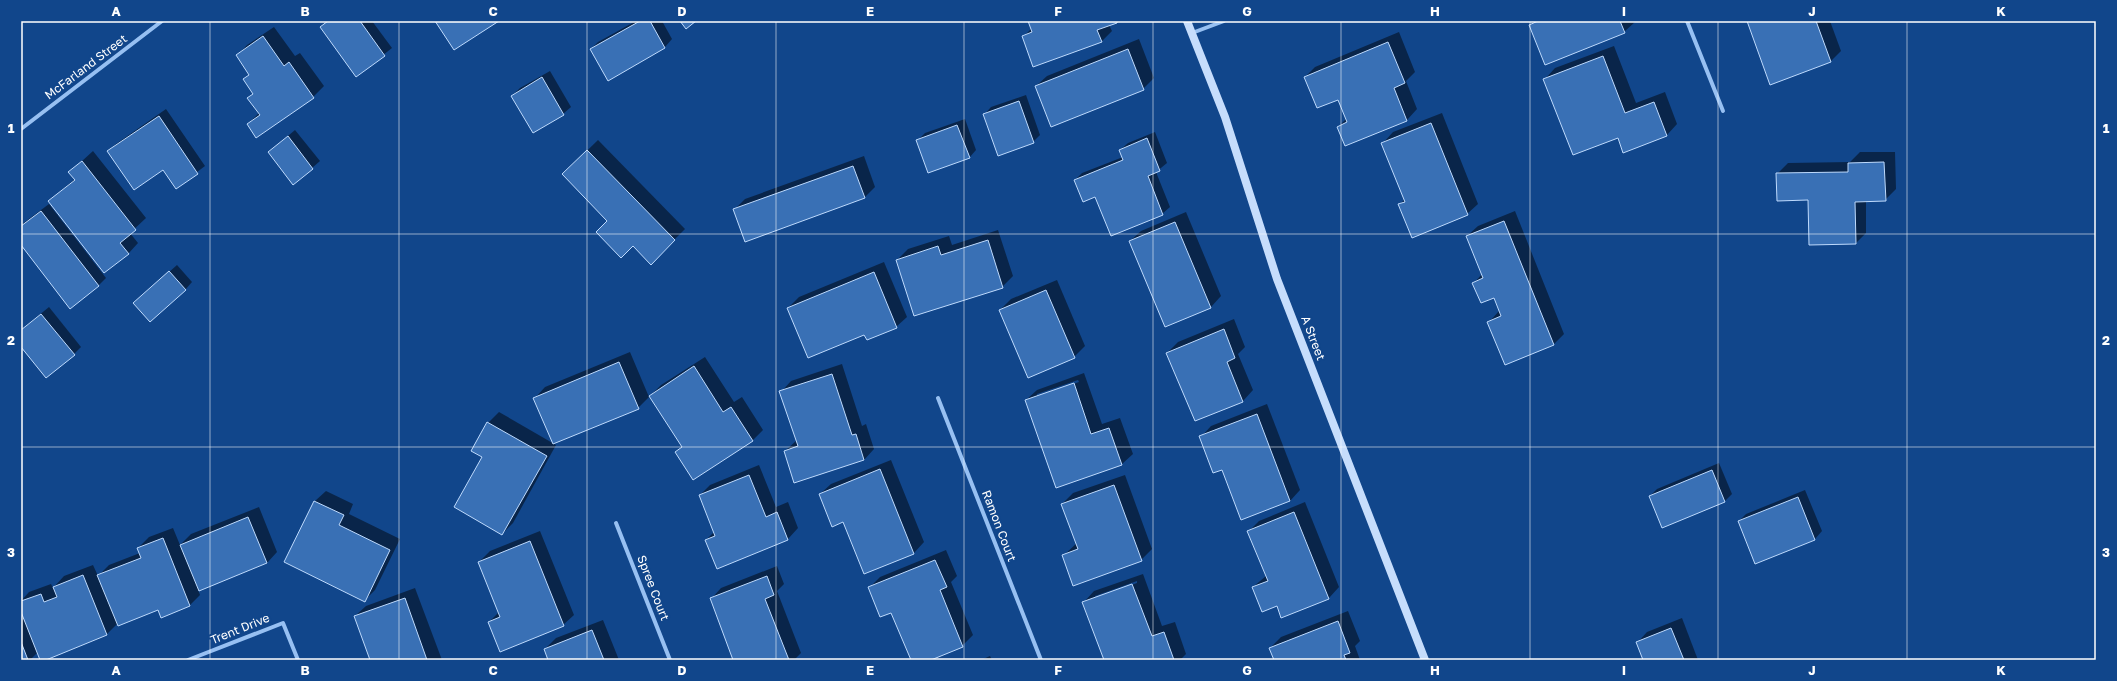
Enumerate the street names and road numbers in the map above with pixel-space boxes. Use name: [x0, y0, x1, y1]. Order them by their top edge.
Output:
street label: McFarland Street: [42, 31, 130, 102]
street label: A Street: [1298, 313, 1329, 362]
street label: Ramon Court: [979, 488, 1020, 564]
street label: Spree Court: [634, 553, 673, 623]
street label: Trent Drive: [208, 610, 272, 647]

